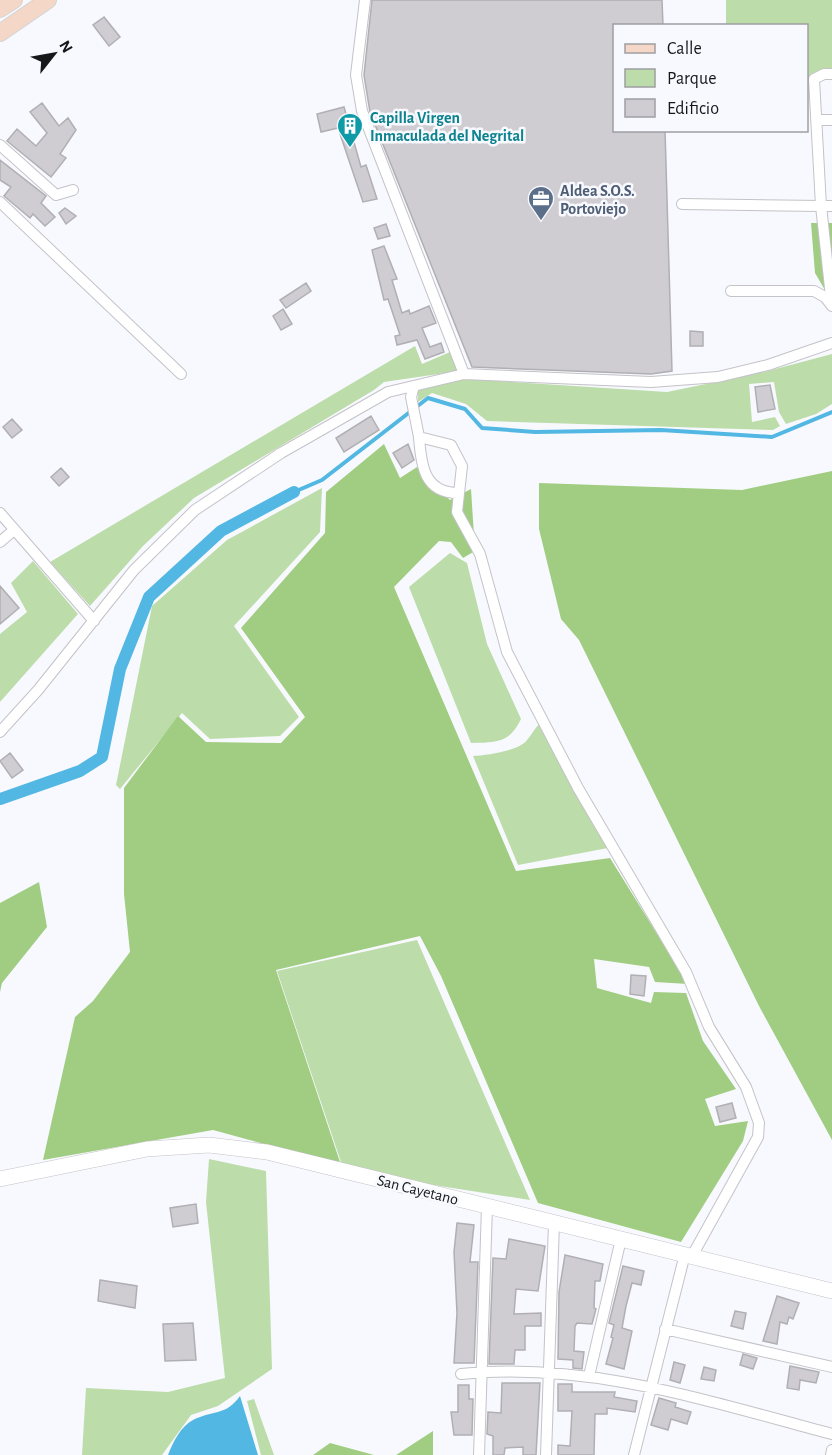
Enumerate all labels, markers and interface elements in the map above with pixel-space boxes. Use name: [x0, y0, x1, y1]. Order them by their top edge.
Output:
north arrow: [24, 24, 84, 84]
legend: [613, 24, 808, 132]
text: N: [56, 38, 76, 56]
text: Calle: [667, 40, 702, 58]
text: Parque: [667, 70, 716, 88]
text: Edificio: [667, 100, 719, 118]
place label: Capilla Virgen Inmaculada del Negrital: [370, 110, 524, 144]
building icon: Capilla Virgen Inmaculada del Negrital: [335, 111, 365, 149]
place label: Aldea S.O.S. Portoviejo: [560, 183, 635, 218]
office icon: Aldea S.O.S. Portoviejo: [526, 184, 556, 222]
street label: San Cayetano: [375, 1172, 460, 1209]

